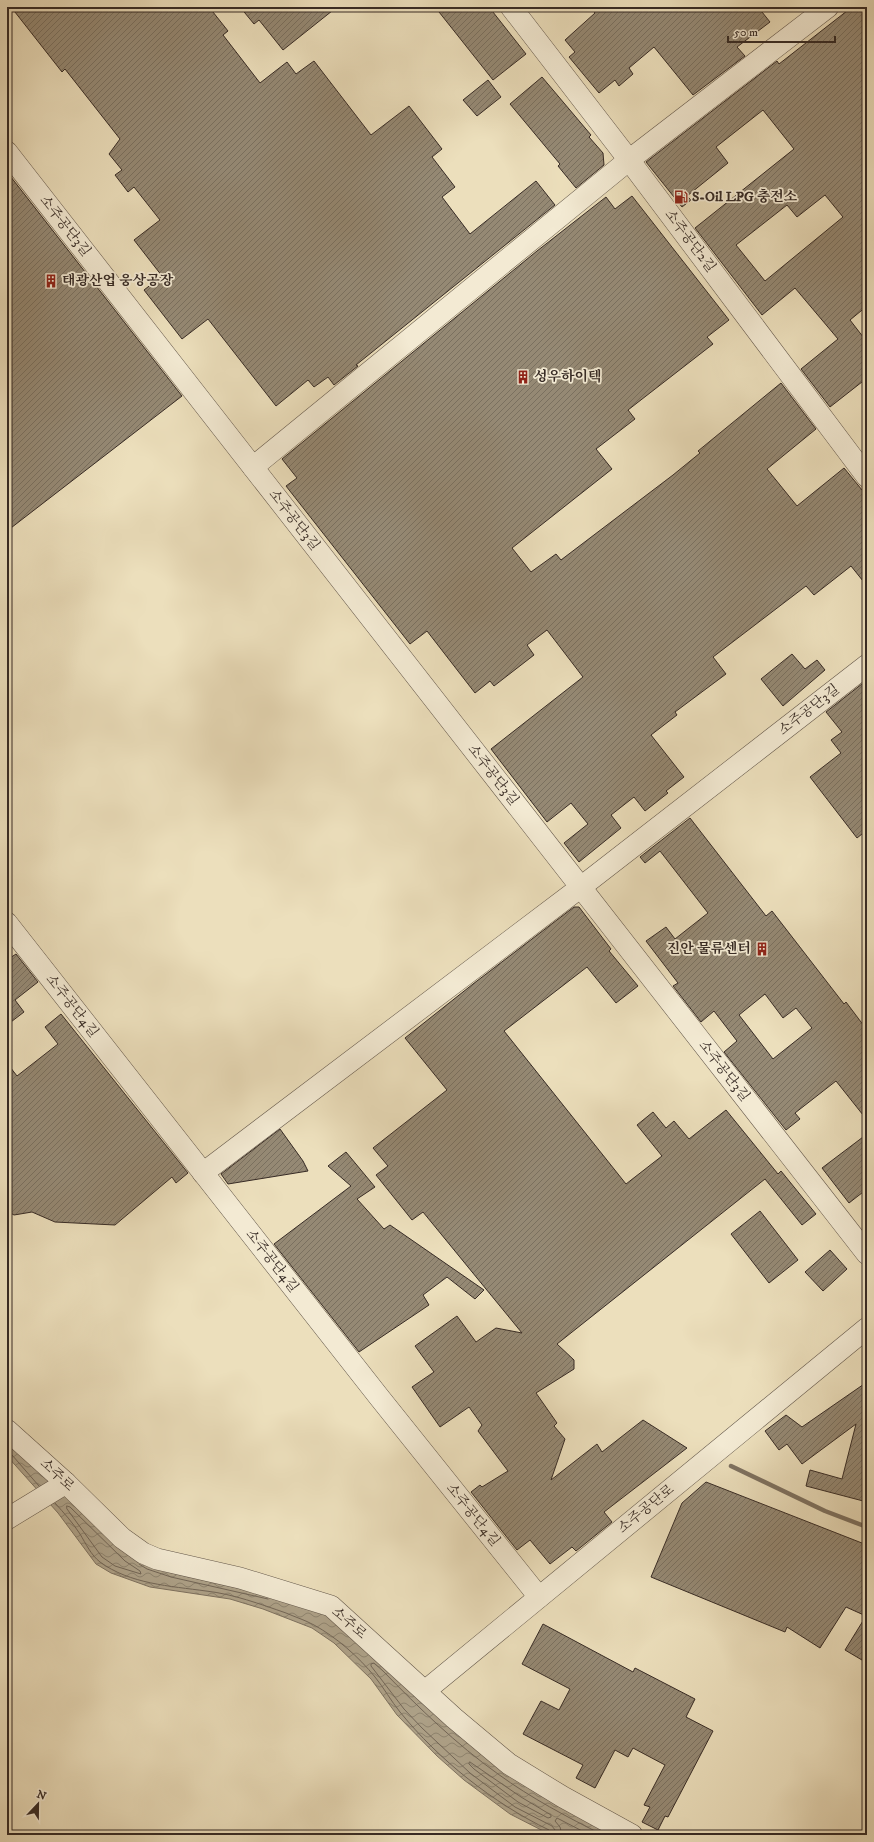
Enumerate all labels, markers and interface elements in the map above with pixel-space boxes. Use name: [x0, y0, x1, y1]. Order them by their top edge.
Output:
scale bar: [728, 18, 835, 44]
text: 50 m: [734, 25, 758, 40]
place label: S-Oil LPG 충전소: [692, 188, 798, 206]
fuel station icon: S-Oil LPG 충전소: [673, 189, 689, 205]
street label: 소주공단3길: [35, 192, 95, 260]
street label: 소주공단2길: [660, 206, 720, 276]
place label: 태광산업 웅상공장: [62, 272, 174, 290]
building icon: 태광산업 웅상공장: [43, 273, 59, 289]
place label: 성우하이텍: [534, 368, 602, 386]
building icon: 성우하이텍: [515, 369, 531, 385]
street label: 소주공단3길: [264, 486, 324, 554]
street label: 소주공단3길: [775, 680, 843, 740]
street label: 소주공단3길: [463, 741, 523, 809]
place label: 진안 물류센터: [667, 940, 751, 958]
building icon: 진안 물류센터: [754, 941, 770, 957]
street label: 소주공단4길: [42, 971, 102, 1041]
street label: 소주공단3길: [694, 1037, 754, 1105]
street label: 소주공단4길: [242, 1226, 302, 1296]
street label: 소주로: [36, 1455, 78, 1496]
street label: 소주공단4길: [442, 1480, 504, 1550]
street label: 소주공단로: [614, 1480, 678, 1537]
street label: 소주로: [328, 1603, 371, 1643]
north arrow: [18, 1784, 58, 1824]
text: N: [35, 1787, 48, 1804]

